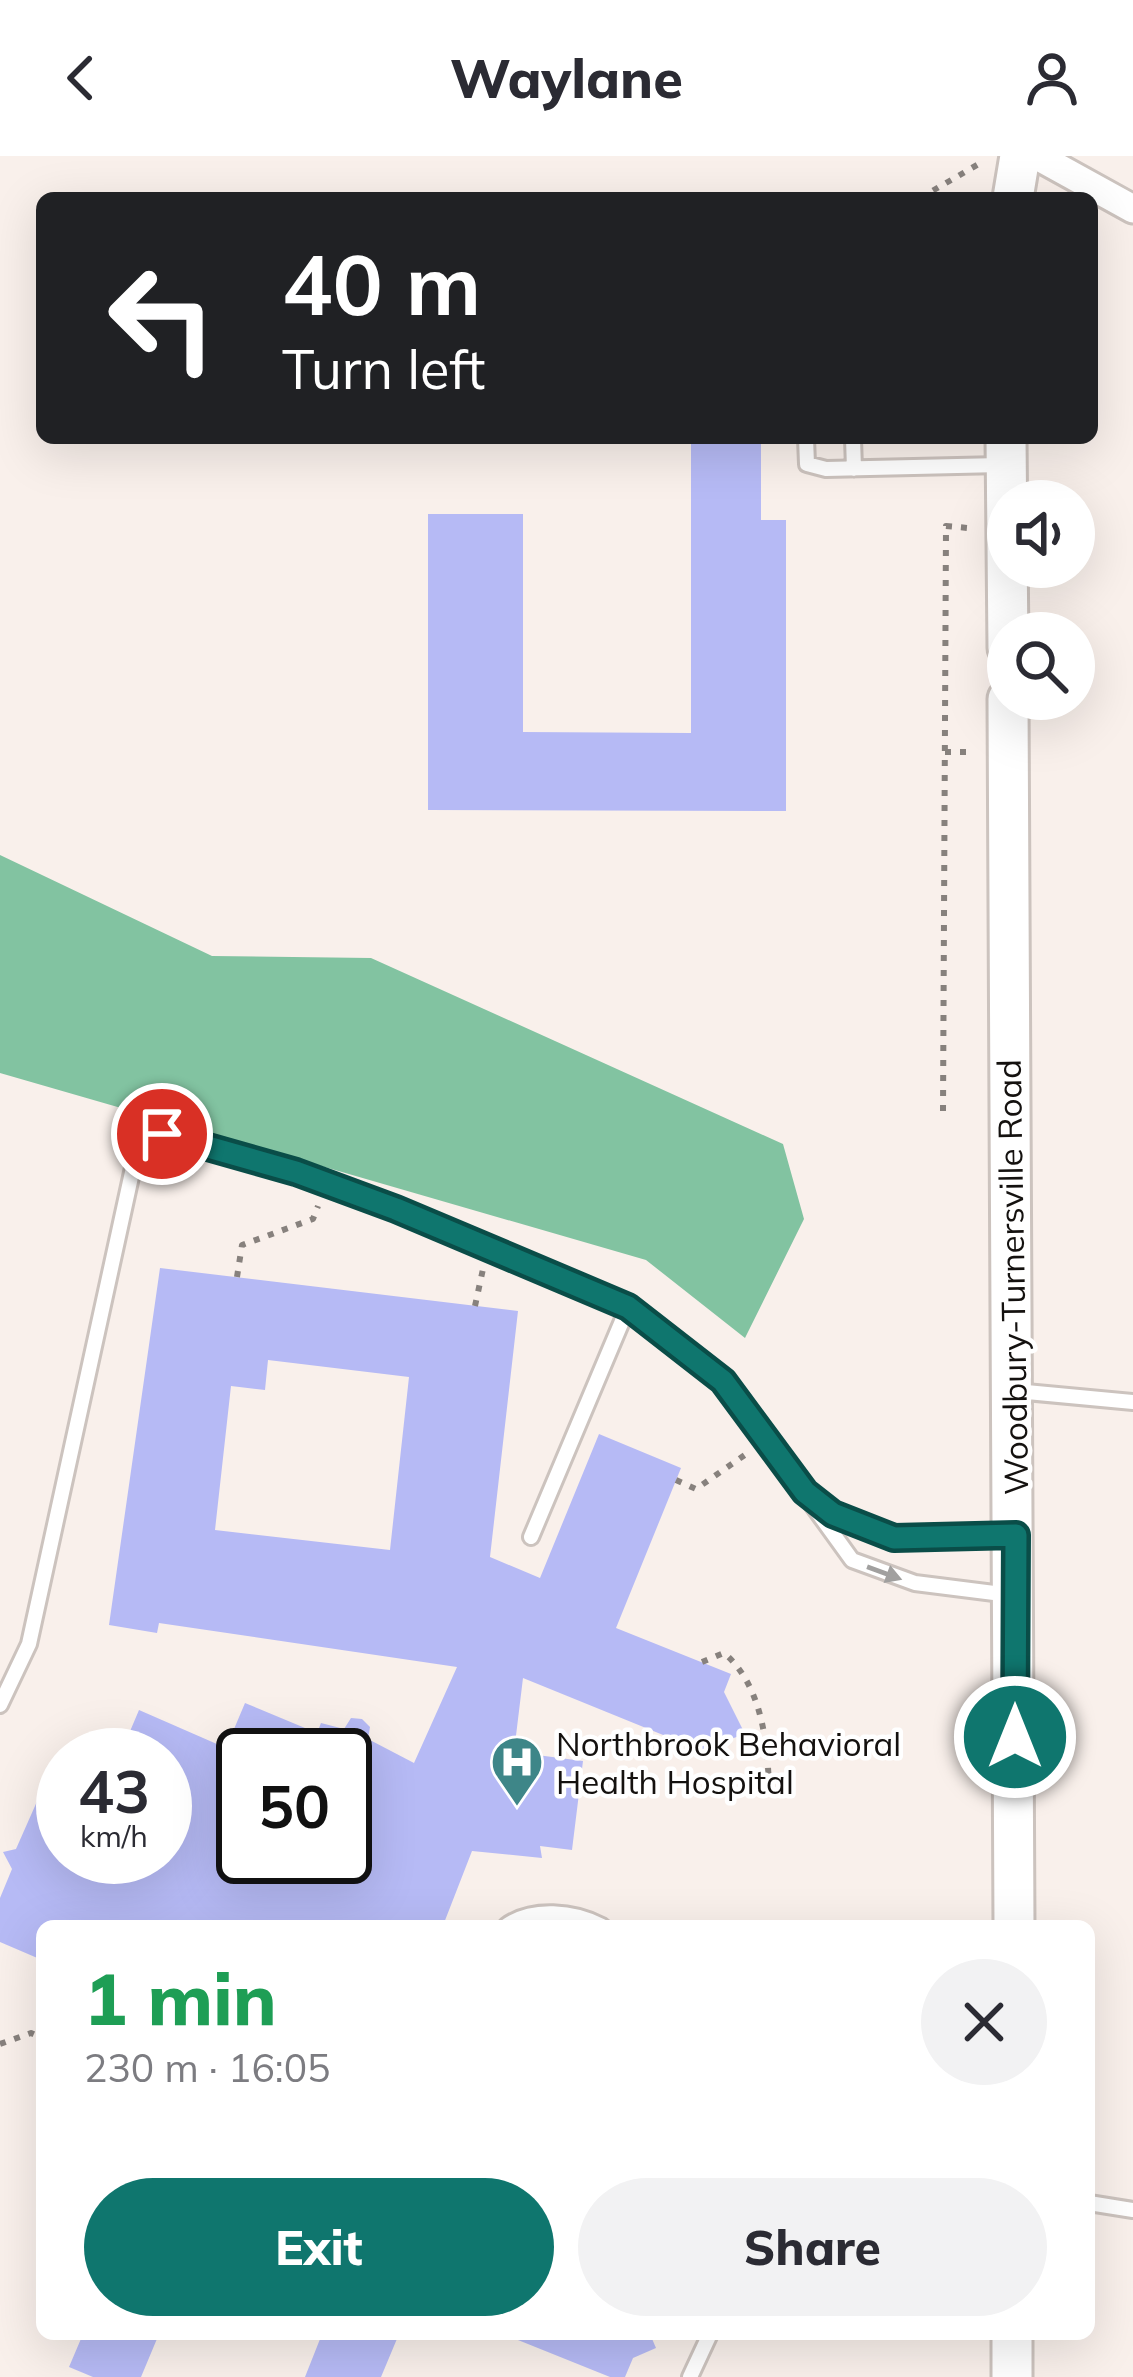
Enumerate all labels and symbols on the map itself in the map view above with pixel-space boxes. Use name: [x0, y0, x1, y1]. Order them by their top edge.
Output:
street label: Woodbury-Turnersville Road: [988, 1059, 1036, 1495]
pin: [111, 1083, 213, 1185]
one-way arrow: [866, 1565, 902, 1583]
position arrow: [952, 1674, 1078, 1800]
place label: Northbrook Behavioral Health Hospital: [556, 1723, 901, 1802]
speed limit sign: 50: [216, 1728, 372, 1884]
hospital icon: Northbrook Behavioral Health Hospital: [489, 1734, 545, 1808]

